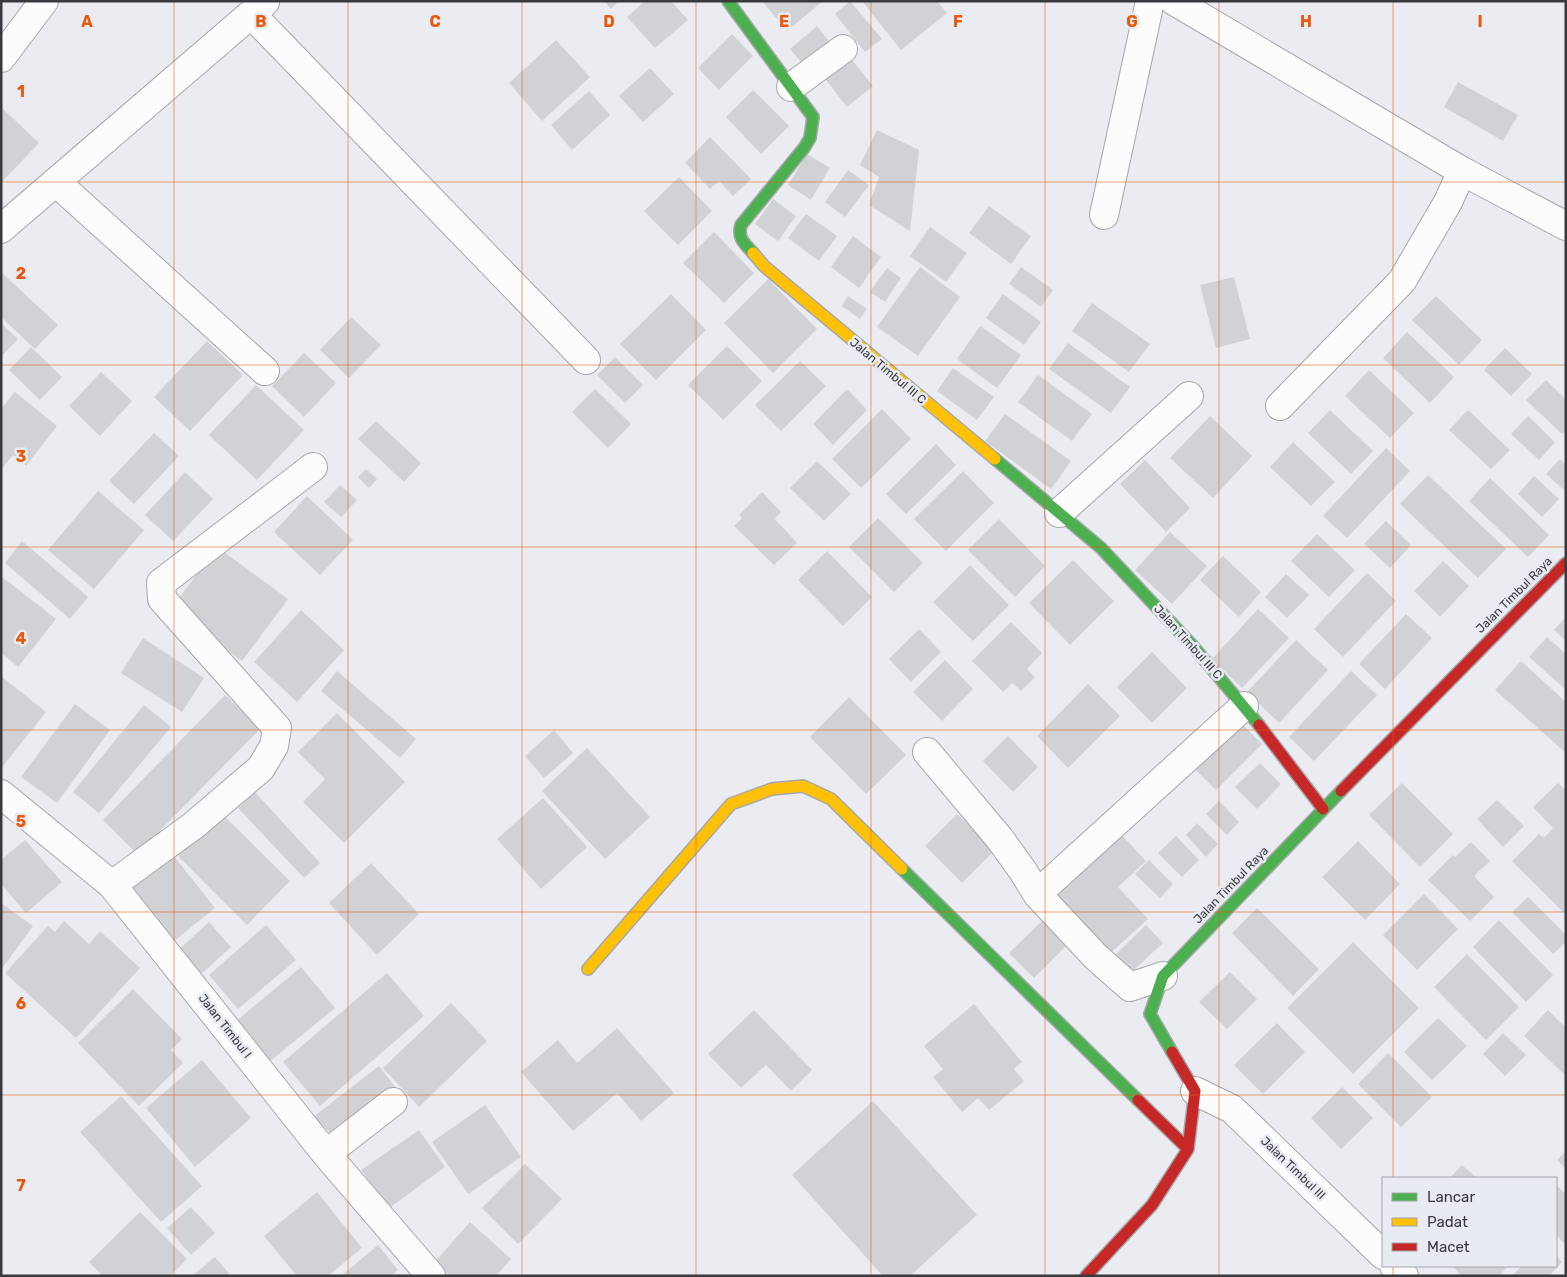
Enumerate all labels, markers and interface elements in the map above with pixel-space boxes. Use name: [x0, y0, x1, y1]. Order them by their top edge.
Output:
text: A: [81, 12, 93, 31]
text: B: [255, 12, 267, 31]
text: C: [429, 12, 441, 31]
text: D: [603, 12, 615, 31]
text: E: [779, 12, 789, 31]
text: F: [953, 12, 963, 31]
text: G: [1126, 12, 1138, 31]
text: H: [1300, 12, 1312, 31]
text: I: [1477, 12, 1483, 31]
text: 1: [17, 82, 25, 101]
text: 2: [16, 264, 26, 283]
street label: Jalan Timbul III C: [847, 335, 929, 407]
text: 3: [16, 447, 26, 466]
street label: Jalan Timbul Raya: [1473, 554, 1555, 636]
street label: Jalan Timbul III C: [1151, 602, 1225, 682]
text: 4: [16, 629, 27, 648]
text: 5: [16, 812, 26, 831]
street label: Jalan Timbul Raya: [1191, 844, 1271, 926]
street label: Jalan Timbul I: [196, 991, 254, 1061]
text: 6: [16, 994, 26, 1013]
street label: Jalan Timbul III: [1258, 1134, 1328, 1202]
text: 7: [16, 1176, 26, 1195]
legend: [1382, 1177, 1557, 1267]
text: Lancar: [1427, 1188, 1475, 1206]
text: Padat: [1427, 1213, 1468, 1231]
text: Macet: [1427, 1238, 1470, 1256]

